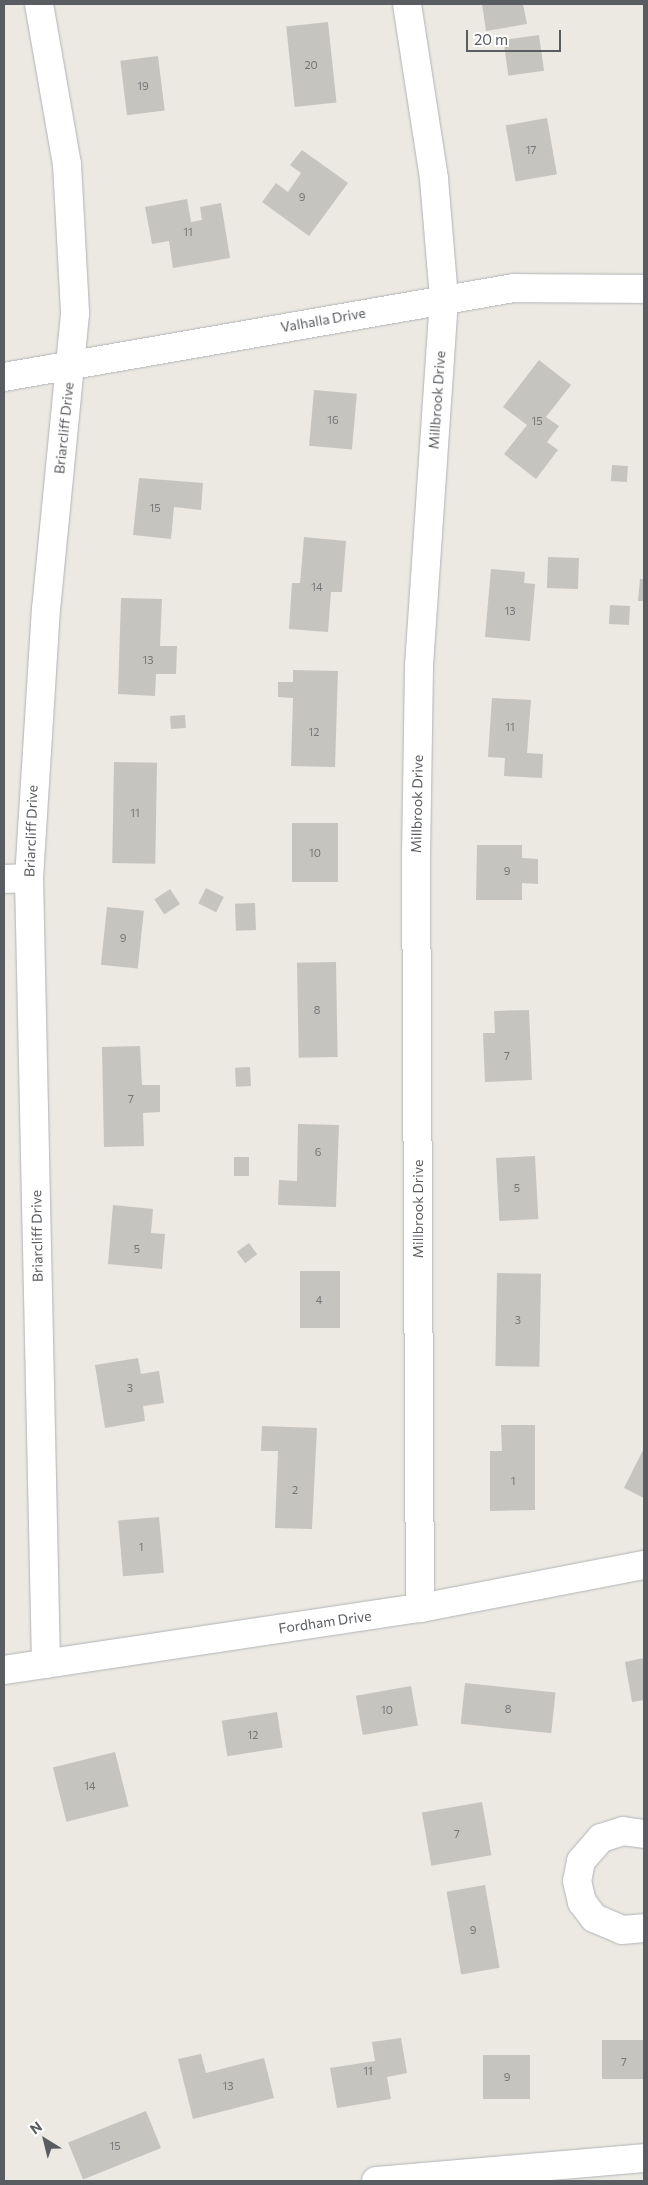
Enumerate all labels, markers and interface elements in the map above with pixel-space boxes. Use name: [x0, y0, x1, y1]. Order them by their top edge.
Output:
scale bar: [468, 20, 563, 52]
text: 20 m: [474, 30, 508, 48]
house number: 20: [304, 58, 318, 72]
house number: 19: [137, 79, 149, 93]
house number: 17: [526, 143, 536, 157]
house number: 9: [299, 190, 305, 204]
house number: 11: [183, 225, 193, 239]
street label: Valhalla Drive: [279, 304, 367, 336]
street label: Millbrook Drive: [425, 350, 449, 450]
street label: Briarcliff Drive: [51, 381, 77, 475]
house number: 16: [327, 413, 339, 427]
house number: 15: [531, 414, 543, 428]
house number: 15: [149, 501, 161, 515]
house number: 14: [311, 580, 323, 594]
house number: 13: [505, 604, 515, 618]
house number: 13: [143, 653, 153, 667]
house number: 11: [505, 720, 515, 734]
house number: 12: [309, 725, 319, 739]
street label: Millbrook Drive: [408, 755, 426, 853]
street label: Briarcliff Drive: [21, 785, 41, 877]
house number: 11: [130, 806, 140, 820]
house number: 10: [309, 846, 321, 860]
house number: 9: [504, 864, 510, 878]
house number: 9: [120, 931, 126, 945]
house number: 8: [314, 1003, 320, 1017]
house number: 7: [504, 1049, 510, 1063]
house number: 7: [128, 1092, 134, 1106]
house number: 6: [315, 1145, 321, 1159]
street label: Millbrook Drive: [410, 1160, 426, 1258]
house number: 5: [514, 1181, 520, 1195]
street label: Briarcliff Drive: [28, 1190, 46, 1282]
house number: 5: [134, 1242, 140, 1256]
house number: 4: [316, 1293, 322, 1307]
house number: 3: [515, 1313, 521, 1327]
house number: 3: [127, 1381, 133, 1395]
house number: 1: [511, 1474, 515, 1488]
house number: 2: [292, 1483, 298, 1497]
house number: 1: [139, 1540, 143, 1554]
street label: Fordham Drive: [277, 1607, 373, 1637]
house number: 8: [505, 1702, 511, 1716]
house number: 10: [381, 1703, 393, 1717]
house number: 12: [248, 1728, 258, 1742]
house number: 14: [84, 1779, 96, 1793]
house number: 7: [454, 1827, 460, 1841]
house number: 9: [470, 1923, 476, 1937]
house number: 7: [621, 2055, 627, 2069]
house number: 11: [363, 2064, 373, 2078]
house number: 9: [504, 2070, 510, 2084]
house number: 13: [223, 2079, 233, 2093]
north arrow: [20, 2115, 70, 2165]
text: N: [27, 2117, 45, 2137]
house number: 15: [109, 2139, 121, 2153]

